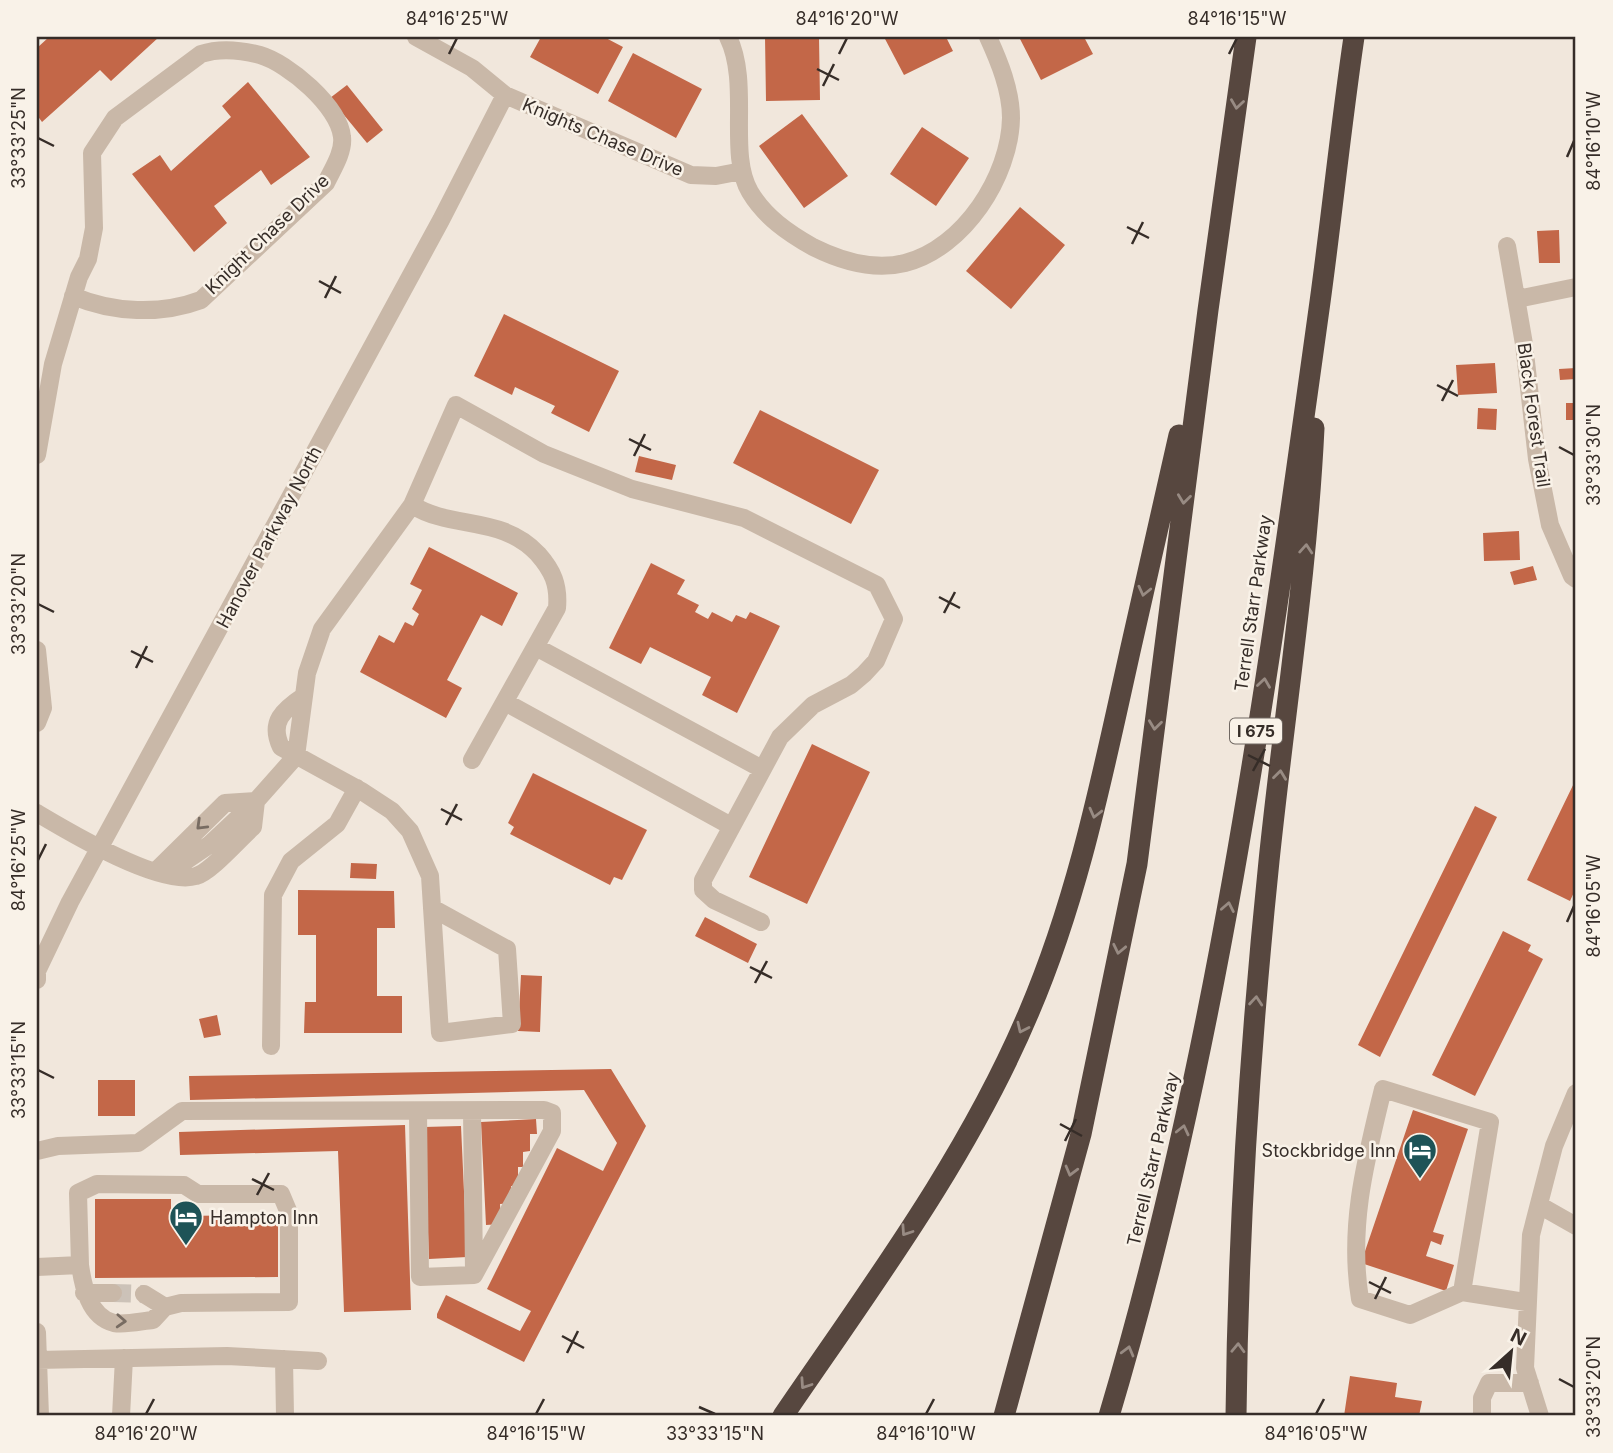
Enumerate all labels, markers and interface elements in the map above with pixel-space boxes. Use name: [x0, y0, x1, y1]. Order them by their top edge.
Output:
text: 84°16'25"W: [406, 8, 509, 29]
text: 84°16'20"W: [796, 8, 899, 29]
text: 84°16'15"W: [1188, 8, 1287, 29]
text: 33°33'25"N: [8, 87, 29, 189]
text: 84°16'10"W: [1583, 91, 1604, 191]
street label: Knights Chase Drive: [519, 94, 687, 180]
one-way arrow: [1229, 98, 1244, 110]
street label: Knight Chase Drive: [201, 170, 333, 298]
street label: Black Forest Trail: [1513, 341, 1555, 489]
text: 33°33'30"N: [1583, 404, 1604, 506]
street label: Hanover Parkway North: [212, 442, 326, 632]
one-way arrow: [1176, 493, 1191, 505]
street label: Terrell Starr Parkway: [1230, 513, 1276, 693]
one-way arrow: [1298, 543, 1313, 554]
text: 33°33'20"N: [8, 553, 29, 655]
one-way arrow: [1138, 585, 1152, 597]
one-way arrow: [1256, 677, 1271, 688]
road number: I 675: [1230, 718, 1282, 744]
one-way arrow: [1147, 719, 1162, 730]
one-way arrow: [1272, 769, 1287, 781]
one-way arrow: [1089, 807, 1103, 819]
text: 84°16'25"W: [8, 808, 29, 911]
one-way arrow: [197, 817, 210, 830]
text: 84°16'05"W: [1583, 854, 1604, 957]
one-way arrow: [1220, 901, 1235, 913]
one-way arrow: [1113, 943, 1128, 955]
one-way arrow: [1248, 996, 1263, 1007]
text: 33°33'15"N: [8, 1021, 29, 1119]
one-way arrow: [1016, 1021, 1030, 1034]
street label: Terrell Starr Parkway: [1123, 1070, 1183, 1248]
one-way arrow: [1175, 1124, 1190, 1136]
hotel icon: Stockbridge Inn: [1401, 1131, 1439, 1180]
place label: Stockbridge Inn: [1262, 1140, 1396, 1161]
one-way arrow: [1065, 1165, 1079, 1177]
hotel icon: Hampton Inn: [167, 1198, 205, 1247]
place label: Hampton Inn: [210, 1207, 319, 1228]
one-way arrow: [902, 1223, 915, 1236]
one-way arrow: [116, 1313, 127, 1328]
north arrow: [1476, 1316, 1546, 1386]
text: N: [1507, 1324, 1530, 1351]
text: 33°33'20"N: [1583, 1336, 1604, 1438]
one-way arrow: [1230, 1342, 1246, 1353]
one-way arrow: [1120, 1345, 1134, 1357]
one-way arrow: [800, 1376, 813, 1389]
text: 84°16'20"W: [95, 1423, 198, 1444]
text: 84°16'15"W: [487, 1423, 586, 1444]
text: 33°33'15"N: [666, 1423, 764, 1444]
text: 84°16'10"W: [876, 1423, 976, 1444]
text: 84°16'05"W: [1265, 1423, 1368, 1444]

